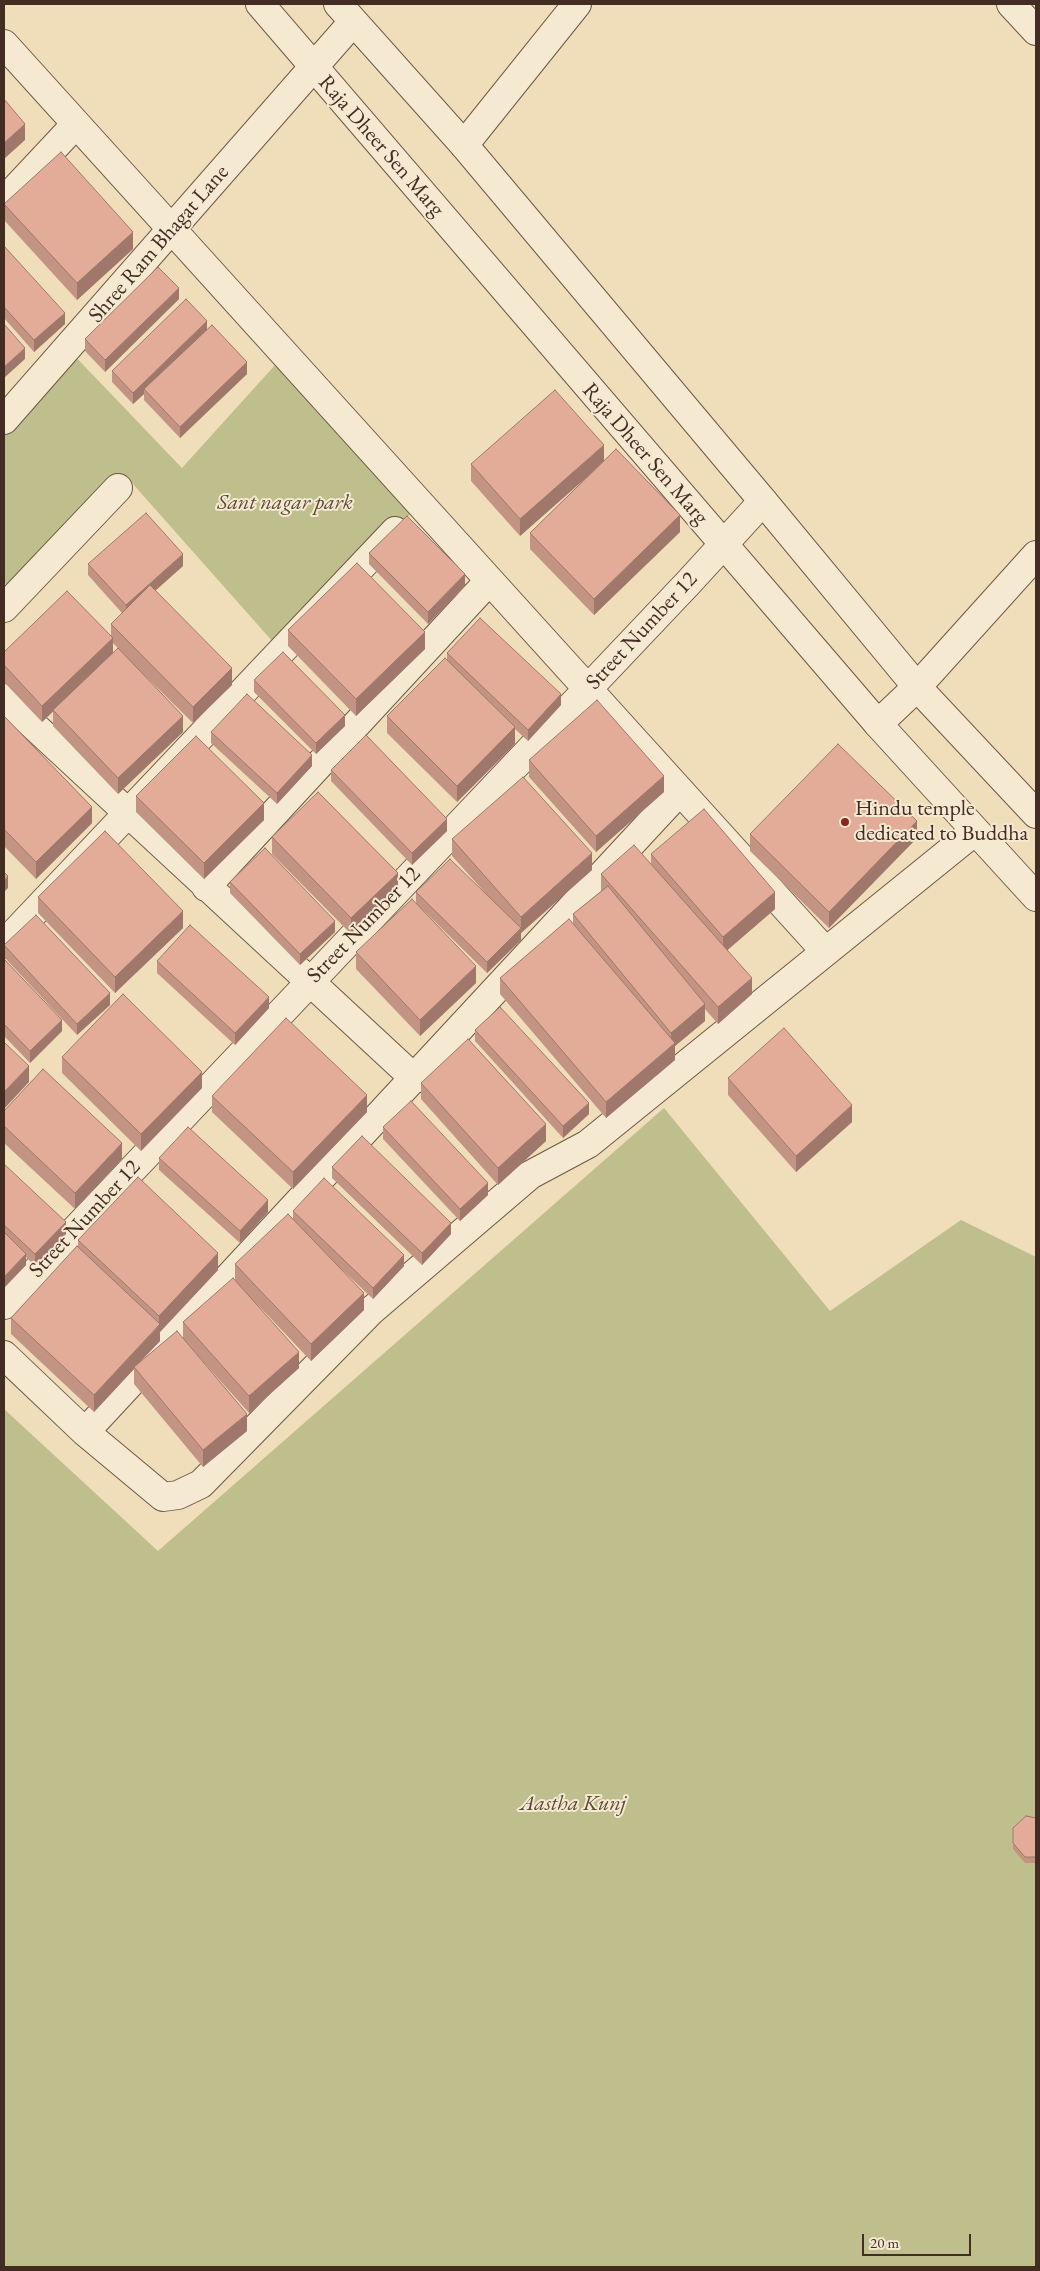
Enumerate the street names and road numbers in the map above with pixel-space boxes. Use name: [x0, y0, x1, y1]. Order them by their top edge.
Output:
street label: Raja Dheer Sen Marg: [312, 70, 450, 222]
street label: Shree Ram Bhagat Lane: [83, 160, 235, 328]
street label: Raja Dheer Sen Marg: [576, 378, 714, 530]
street label: Street Number 12: [581, 567, 703, 695]
street label: Street Number 12: [302, 861, 426, 989]
street label: Street Number 12: [24, 1155, 146, 1283]

